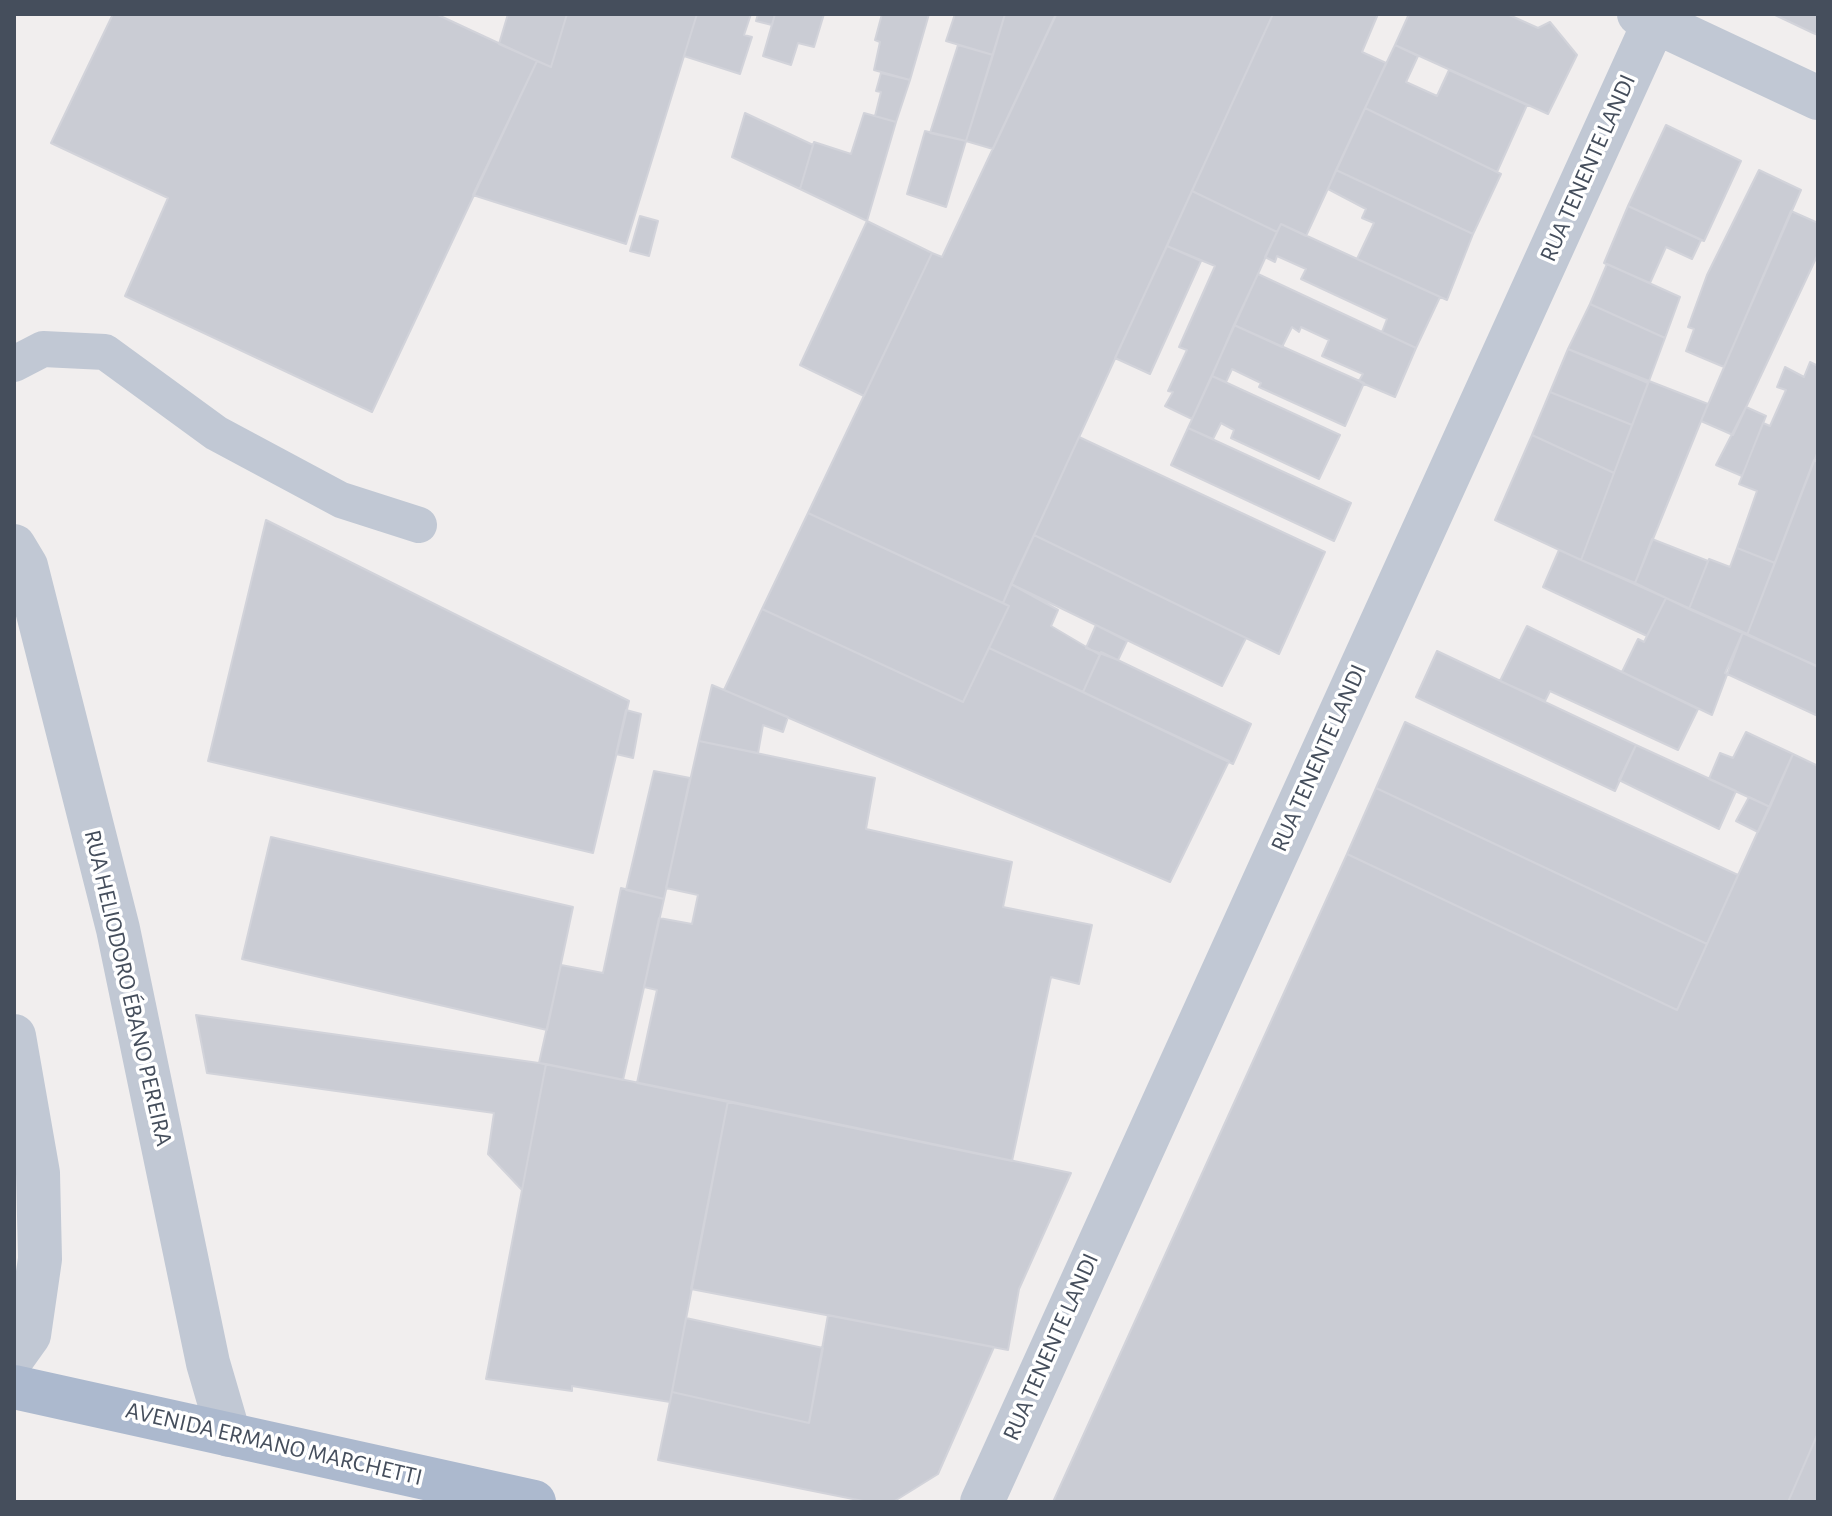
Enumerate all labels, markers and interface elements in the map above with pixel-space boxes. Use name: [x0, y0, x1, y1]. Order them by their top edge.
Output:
street label: RUA TENENTE LANDI: [1534, 70, 1642, 266]
street label: RUA TENENTE LANDI: [1265, 660, 1373, 856]
street label: RUA HELIODORO ÉBANO PEREIRA: [78, 827, 178, 1149]
street label: RUA TENENTE LANDI: [997, 1249, 1105, 1445]
street label: AVENIDA ERMANO MARCHETTI: [123, 1396, 425, 1492]

